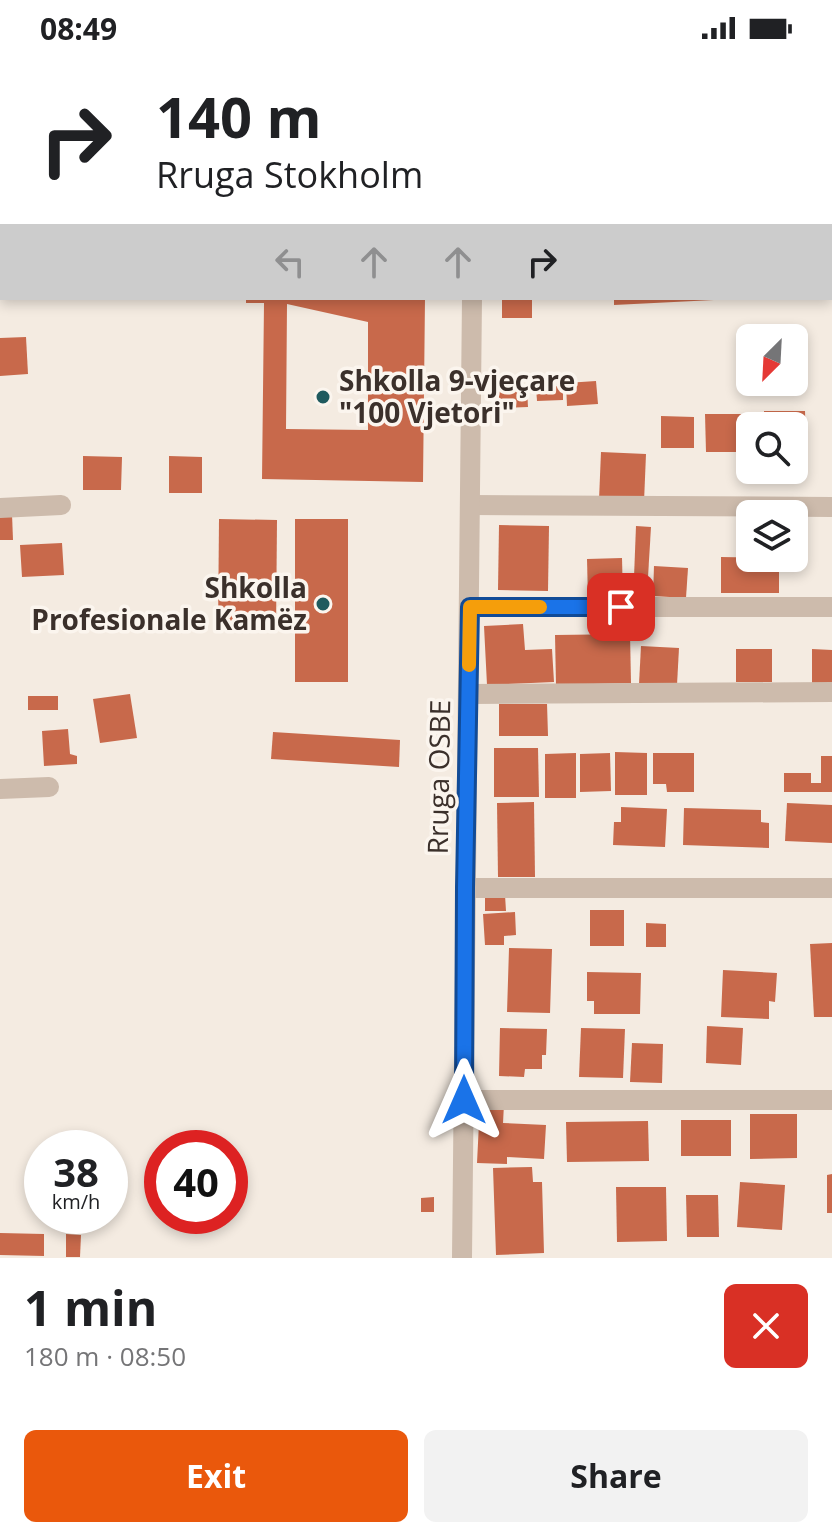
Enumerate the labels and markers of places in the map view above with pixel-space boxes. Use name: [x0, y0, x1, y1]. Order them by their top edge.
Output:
place label: Shkolla 9-vjeçare "100 Vjetori": [339, 361, 575, 431]
marker: Shkolla 9-vjeçare "100 Vjetori": [314, 388, 332, 406]
place label: Shkolla Profesionale Kamëz: [31, 568, 307, 638]
pin: [587, 573, 655, 641]
marker: Shkolla Profesionale Kamëz: [314, 595, 332, 613]

